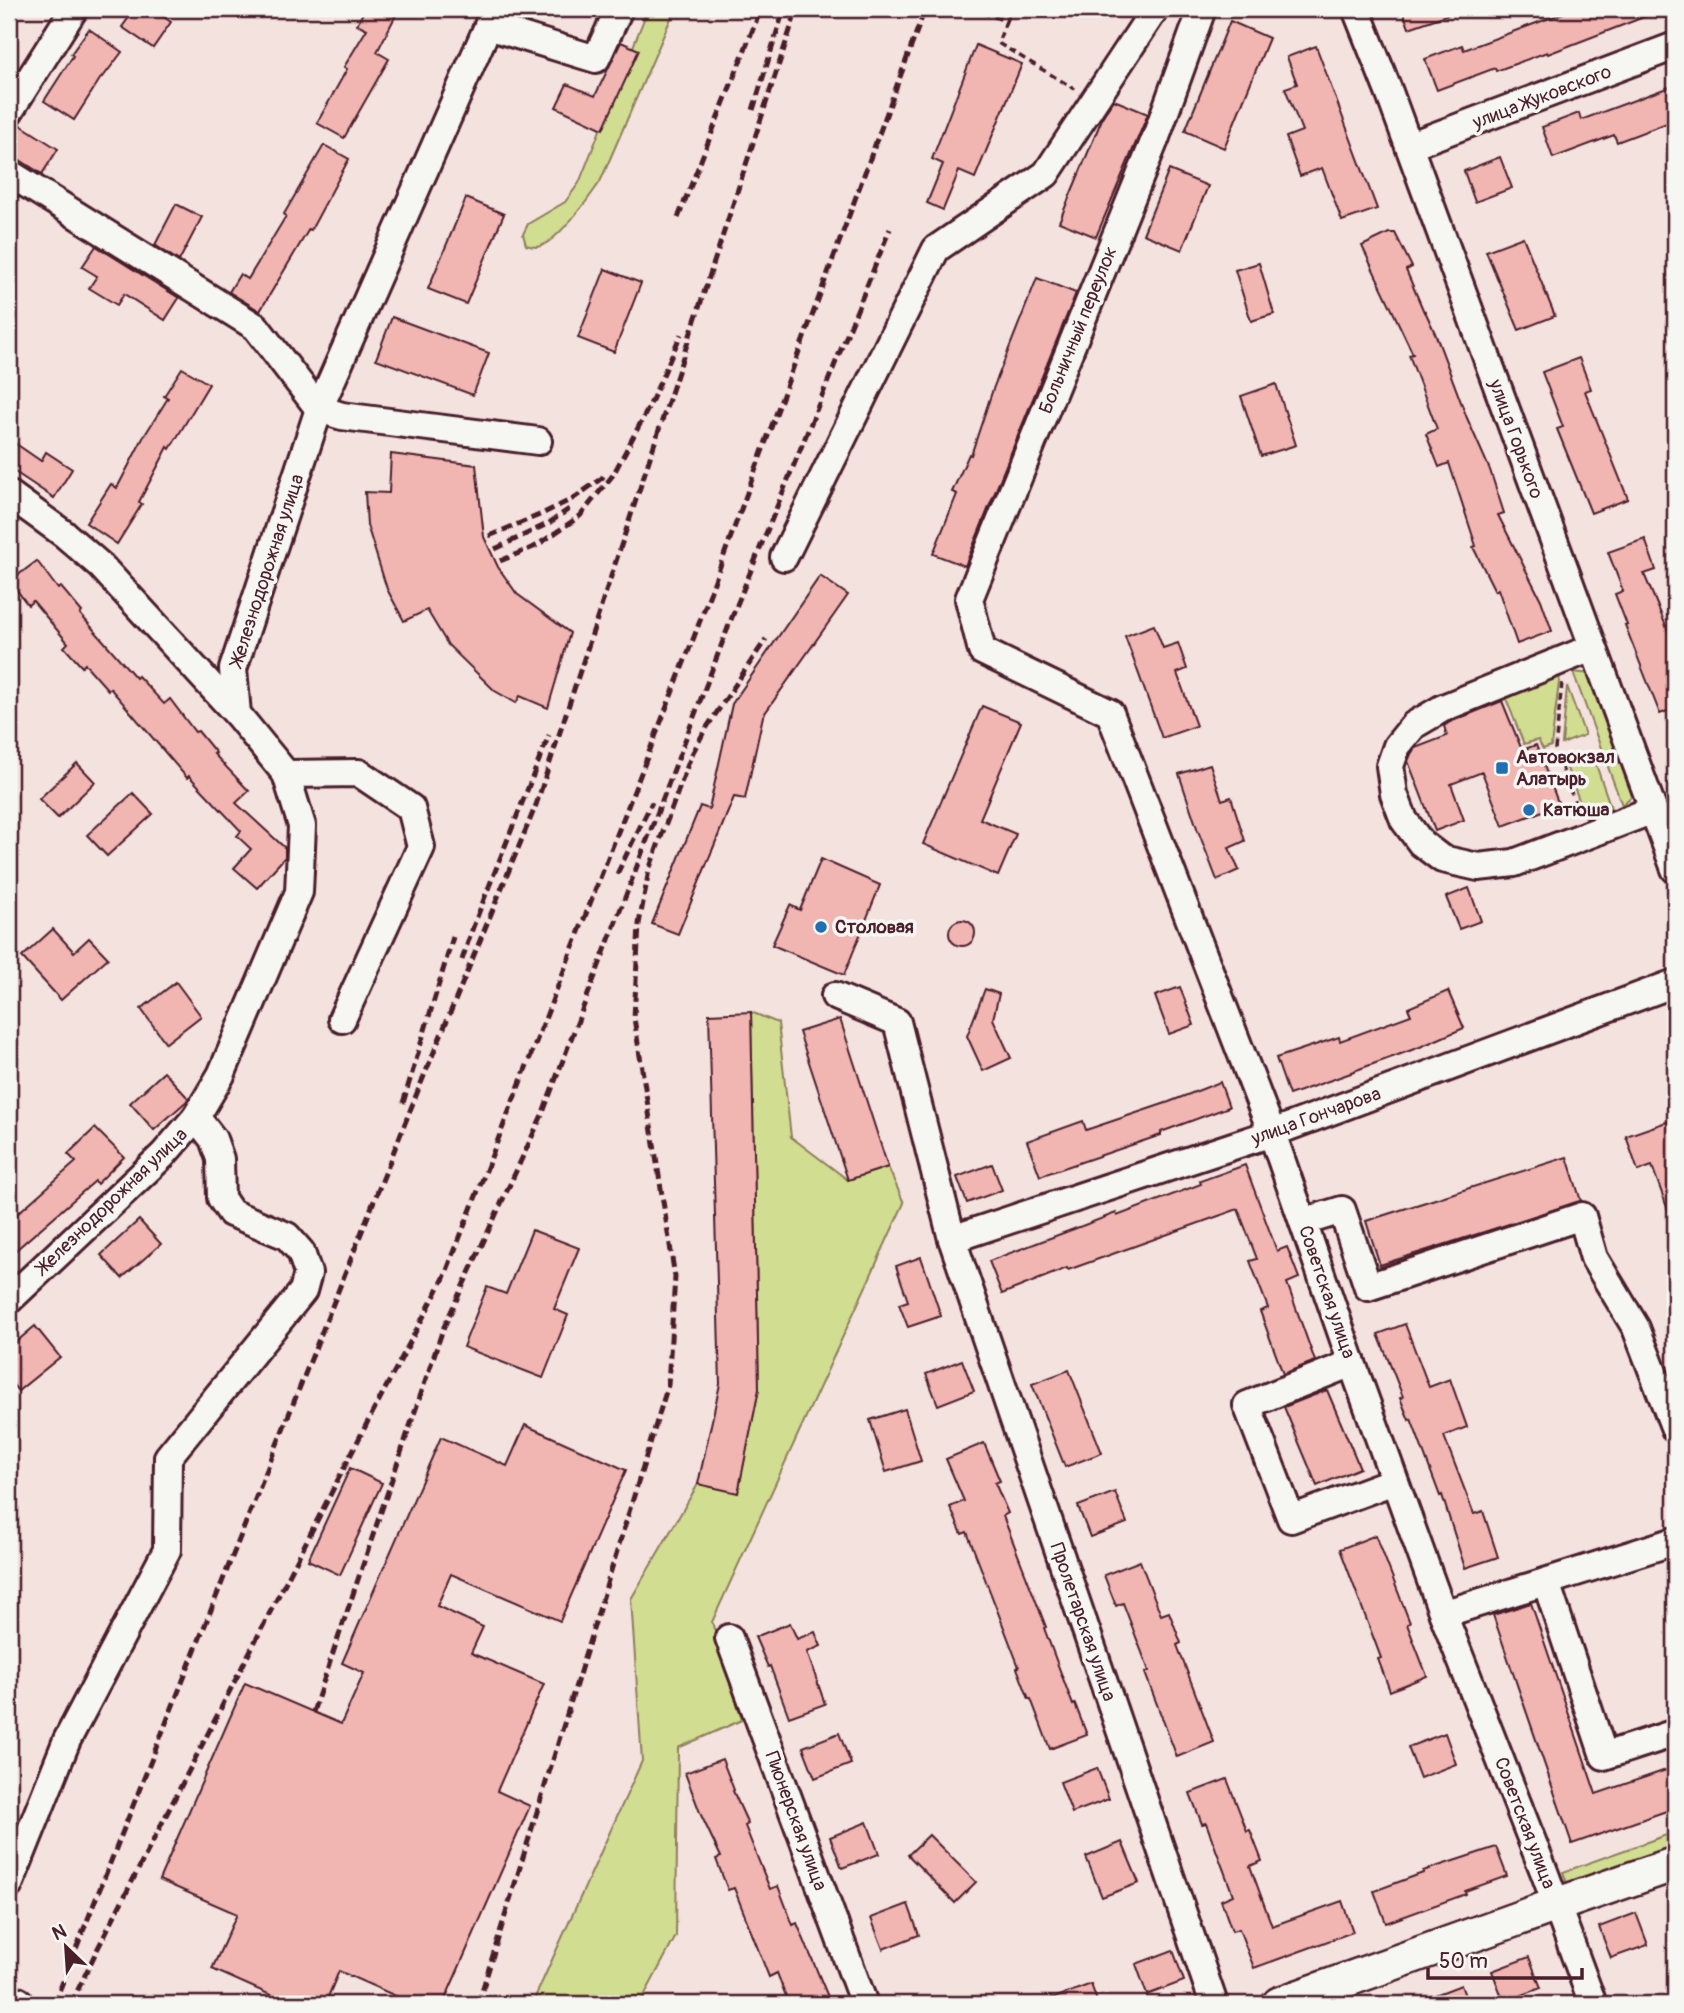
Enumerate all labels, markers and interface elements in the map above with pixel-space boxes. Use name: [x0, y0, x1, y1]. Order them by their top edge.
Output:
street label: улица Жуковского: [1468, 60, 1615, 135]
street label: Больничный переулок: [1033, 243, 1123, 417]
street label: улица Горького: [1483, 375, 1549, 502]
street label: Железнодорожная улица: [224, 471, 309, 672]
place label: Автовокзал Алатырь: [1516, 745, 1615, 791]
marker: Автовокзал Алатырь: [1494, 760, 1510, 776]
place label: Катюша: [1543, 798, 1610, 822]
marker: Катюша: [1521, 802, 1537, 818]
place label: Столовая: [835, 915, 914, 939]
marker: Столовая: [813, 919, 829, 935]
street label: улица Гончарова: [1247, 1081, 1384, 1151]
street label: Железнодорожная улица: [29, 1123, 193, 1281]
street label: Советская улица: [1293, 1222, 1361, 1362]
street label: Пролетарская улица: [1045, 1540, 1121, 1704]
street label: Пионерская улица: [760, 1748, 832, 1894]
street label: Советская улица: [1489, 1754, 1561, 1892]
north arrow: [32, 1912, 102, 1982]
text: N: [48, 1919, 70, 1946]
scale bar: [1428, 1936, 1582, 1980]
text: 50 m: [1439, 1948, 1488, 1975]

